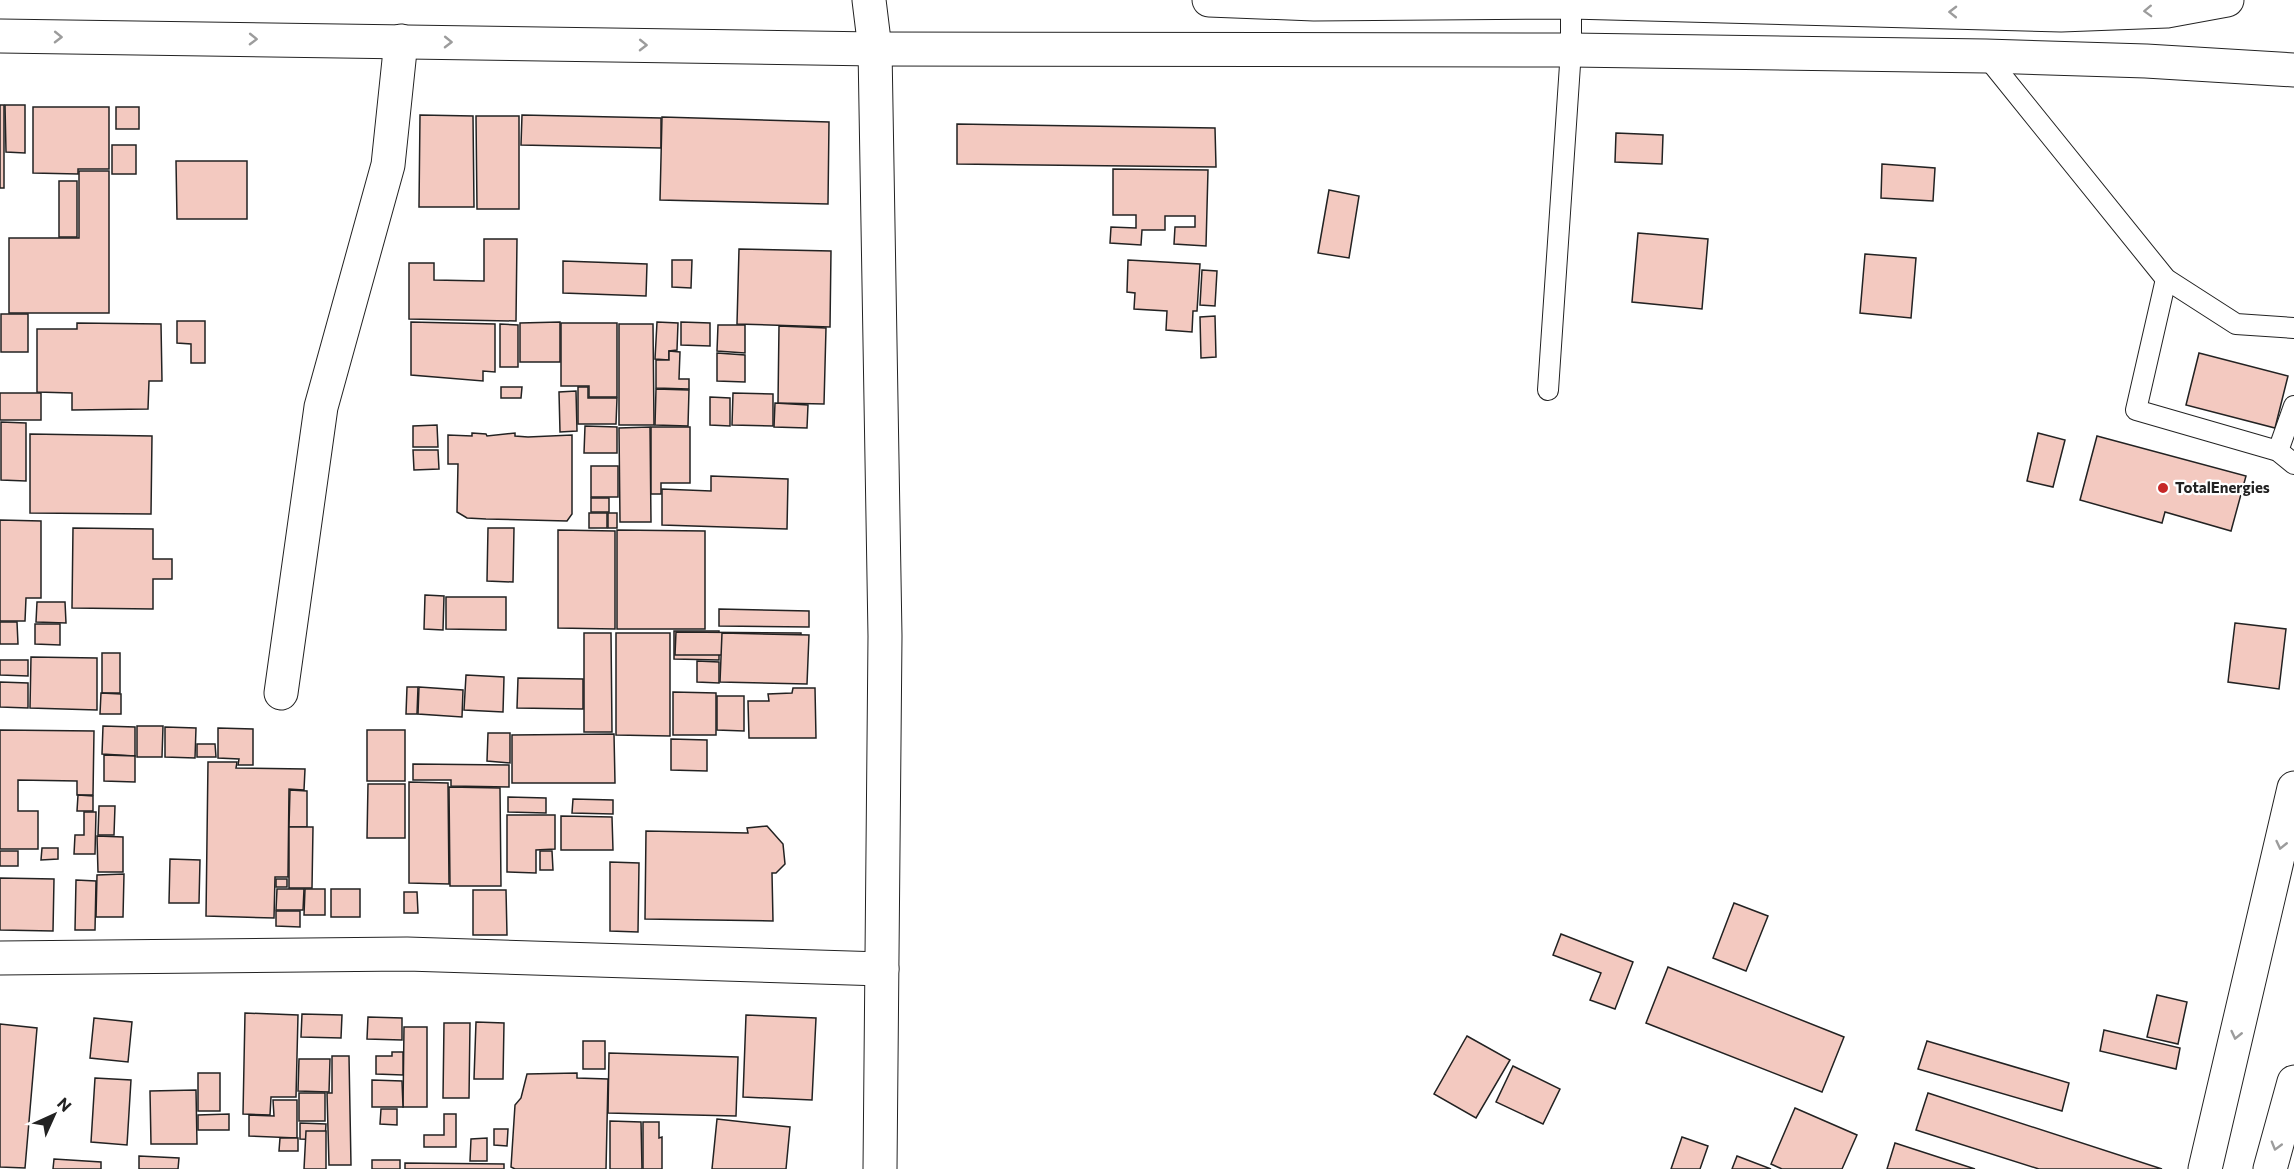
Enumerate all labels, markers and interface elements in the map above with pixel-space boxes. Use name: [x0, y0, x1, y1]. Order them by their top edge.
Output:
one-way arrow: [2144, 5, 2153, 18]
one-way arrow: [1949, 6, 1958, 18]
one-way arrow: [54, 31, 63, 43]
one-way arrow: [249, 33, 258, 45]
one-way arrow: [444, 36, 453, 48]
one-way arrow: [639, 39, 648, 51]
place label: TotalEnergies: [2175, 478, 2270, 496]
marker: TotalEnergies: [2156, 481, 2170, 495]
one-way arrow: [2275, 840, 2288, 850]
one-way arrow: [2231, 1030, 2244, 1040]
north arrow: [24, 1085, 84, 1145]
text: N: [54, 1093, 76, 1115]
one-way arrow: [2271, 1140, 2283, 1151]

